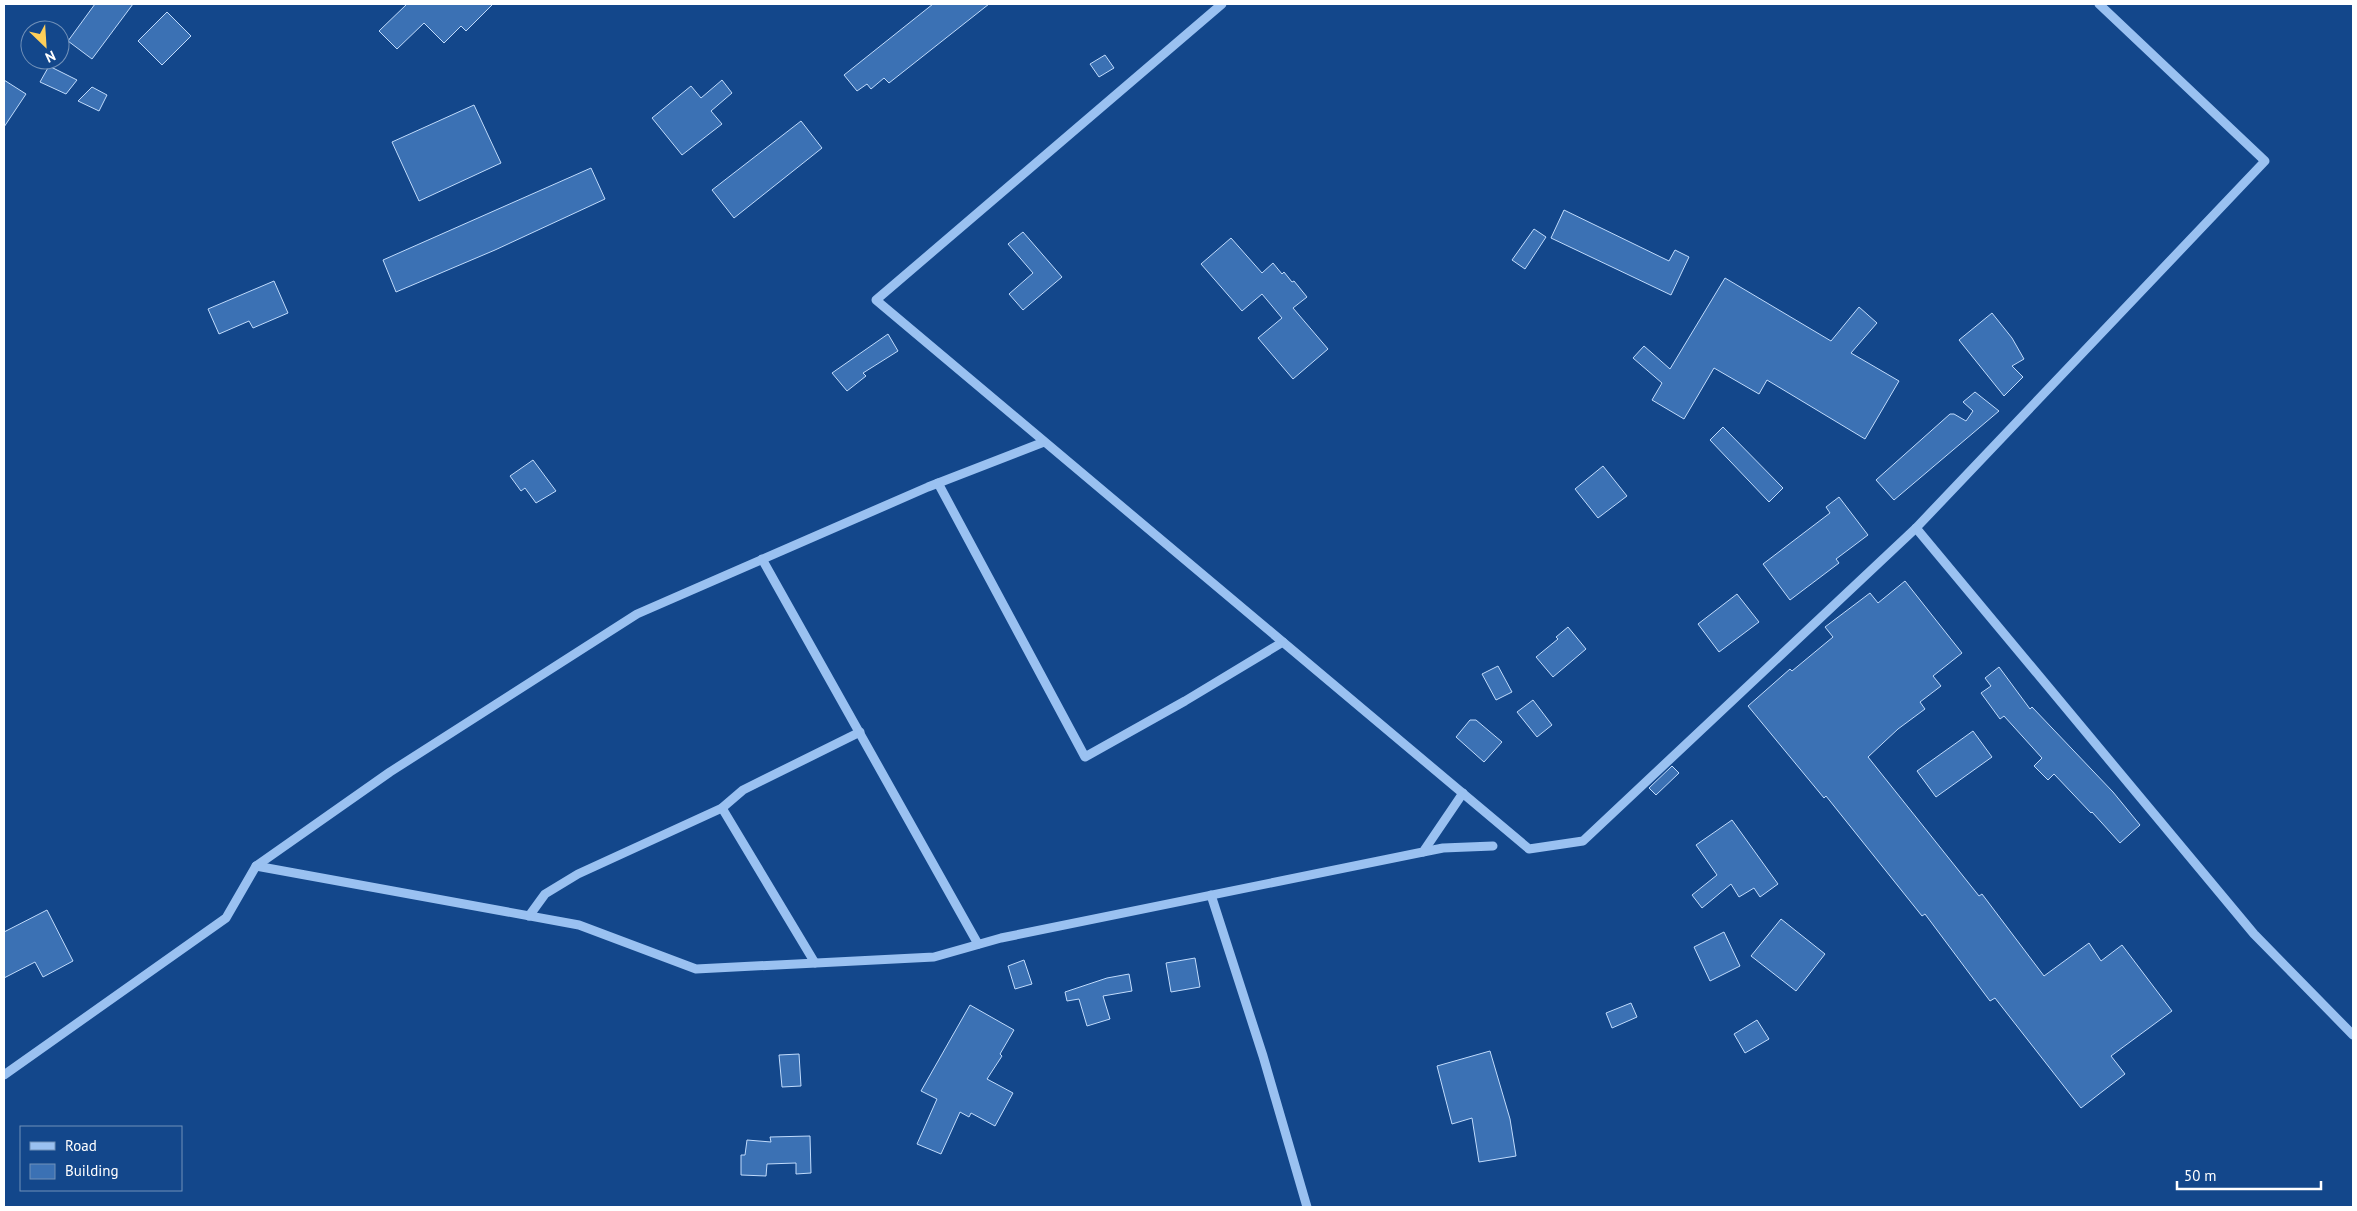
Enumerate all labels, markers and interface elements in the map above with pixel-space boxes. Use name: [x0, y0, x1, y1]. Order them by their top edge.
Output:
north arrow: [20, 20, 70, 70]
text: N: [43, 47, 58, 67]
legend: [20, 1126, 182, 1191]
text: Road: [65, 1136, 97, 1155]
scale bar: [2177, 1158, 2321, 1190]
text: Building: [65, 1161, 119, 1180]
text: 50 m: [2184, 1166, 2217, 1185]

